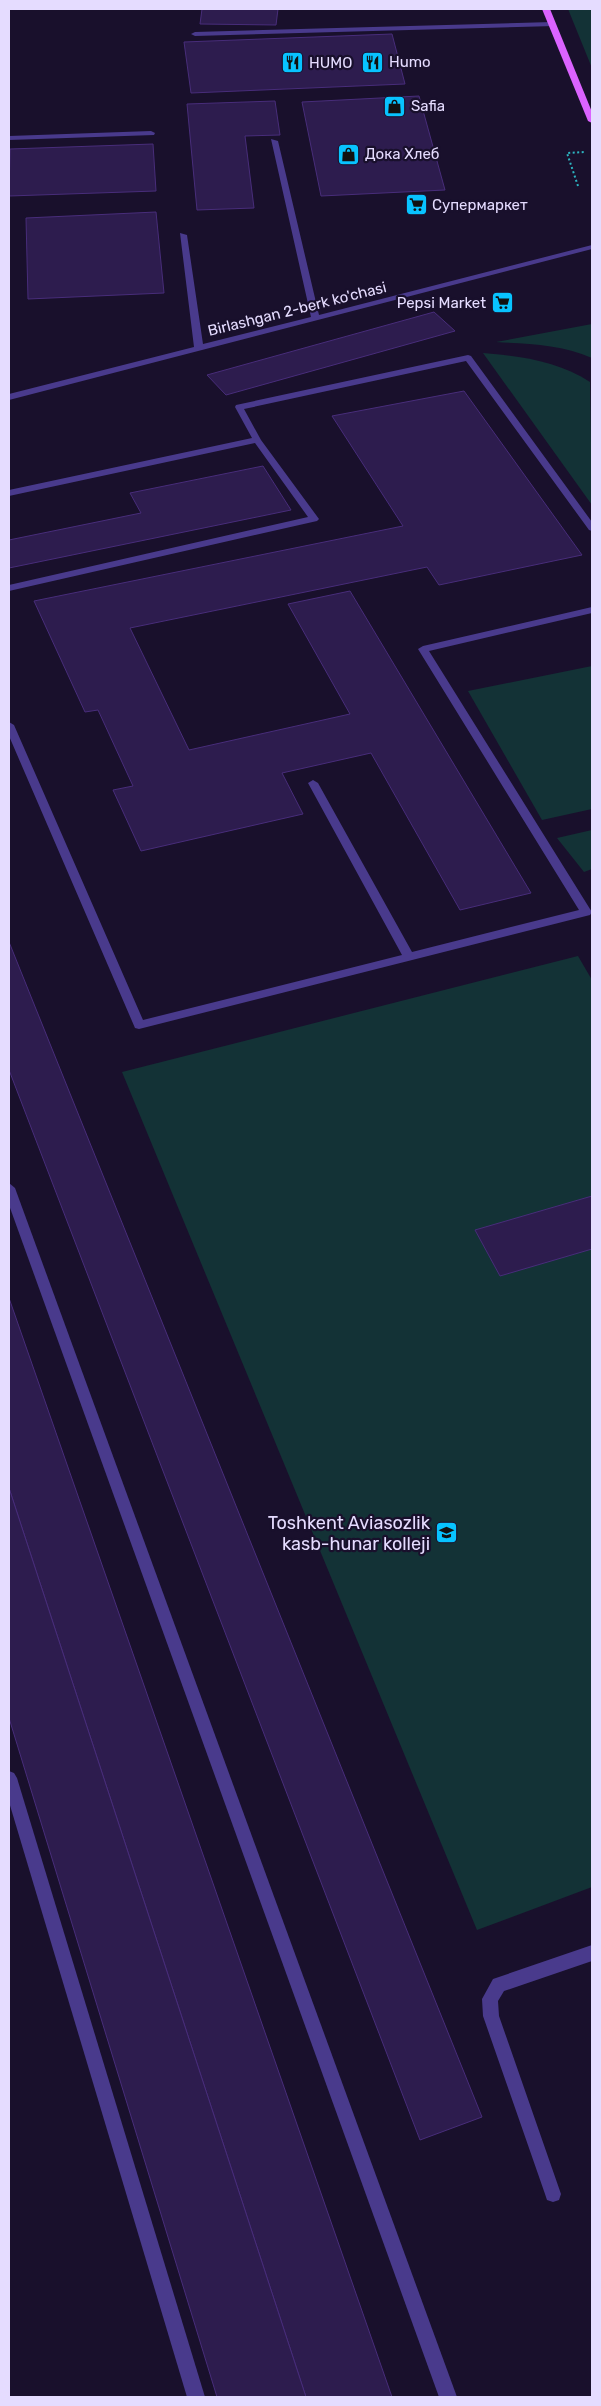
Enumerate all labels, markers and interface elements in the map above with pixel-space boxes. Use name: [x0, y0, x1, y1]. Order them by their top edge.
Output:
restaurant icon: Humo: [361, 50, 385, 74]
restaurant icon: HUMO: [281, 51, 305, 75]
place label: Humo: [389, 53, 431, 71]
place label: HUMO: [309, 54, 352, 72]
shop icon: Safia: [383, 94, 407, 118]
place label: Safia: [411, 97, 445, 115]
shop icon: Дока Хлеб: [337, 142, 361, 166]
place label: Дока Хлеб: [365, 145, 440, 163]
supermarket icon: Супермаркет: [404, 193, 428, 217]
place label: Супермаркет: [432, 196, 528, 214]
street label: Birlashgan 2-berk ko'chasi: [206, 278, 388, 340]
supermarket icon: Pepsi Market: [490, 291, 514, 315]
place label: Pepsi Market: [397, 294, 486, 312]
place label: Toshkent Aviasozlik kasb-hunar kolleji: [268, 1512, 431, 1555]
school or university icon: Toshkent Aviasozlik kasb-hunar kolleji: [434, 1521, 458, 1545]

